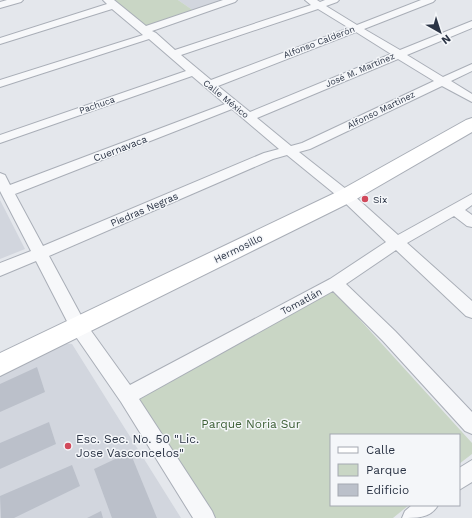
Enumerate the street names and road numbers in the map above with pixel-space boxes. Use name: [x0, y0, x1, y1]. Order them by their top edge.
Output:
street label: Alfonso Calderón: [282, 24, 356, 60]
street label: José M. Martínez: [324, 51, 396, 89]
street label: Calle México: [201, 78, 251, 120]
street label: Alfonso Martinez: [345, 89, 417, 131]
street label: Pachuca: [78, 94, 116, 116]
street label: Cuernavaca: [92, 133, 149, 164]
street label: Piedras Negras: [109, 190, 180, 229]
street label: Hermosillo: [212, 232, 264, 265]
street label: Tomatlán: [279, 286, 324, 317]

